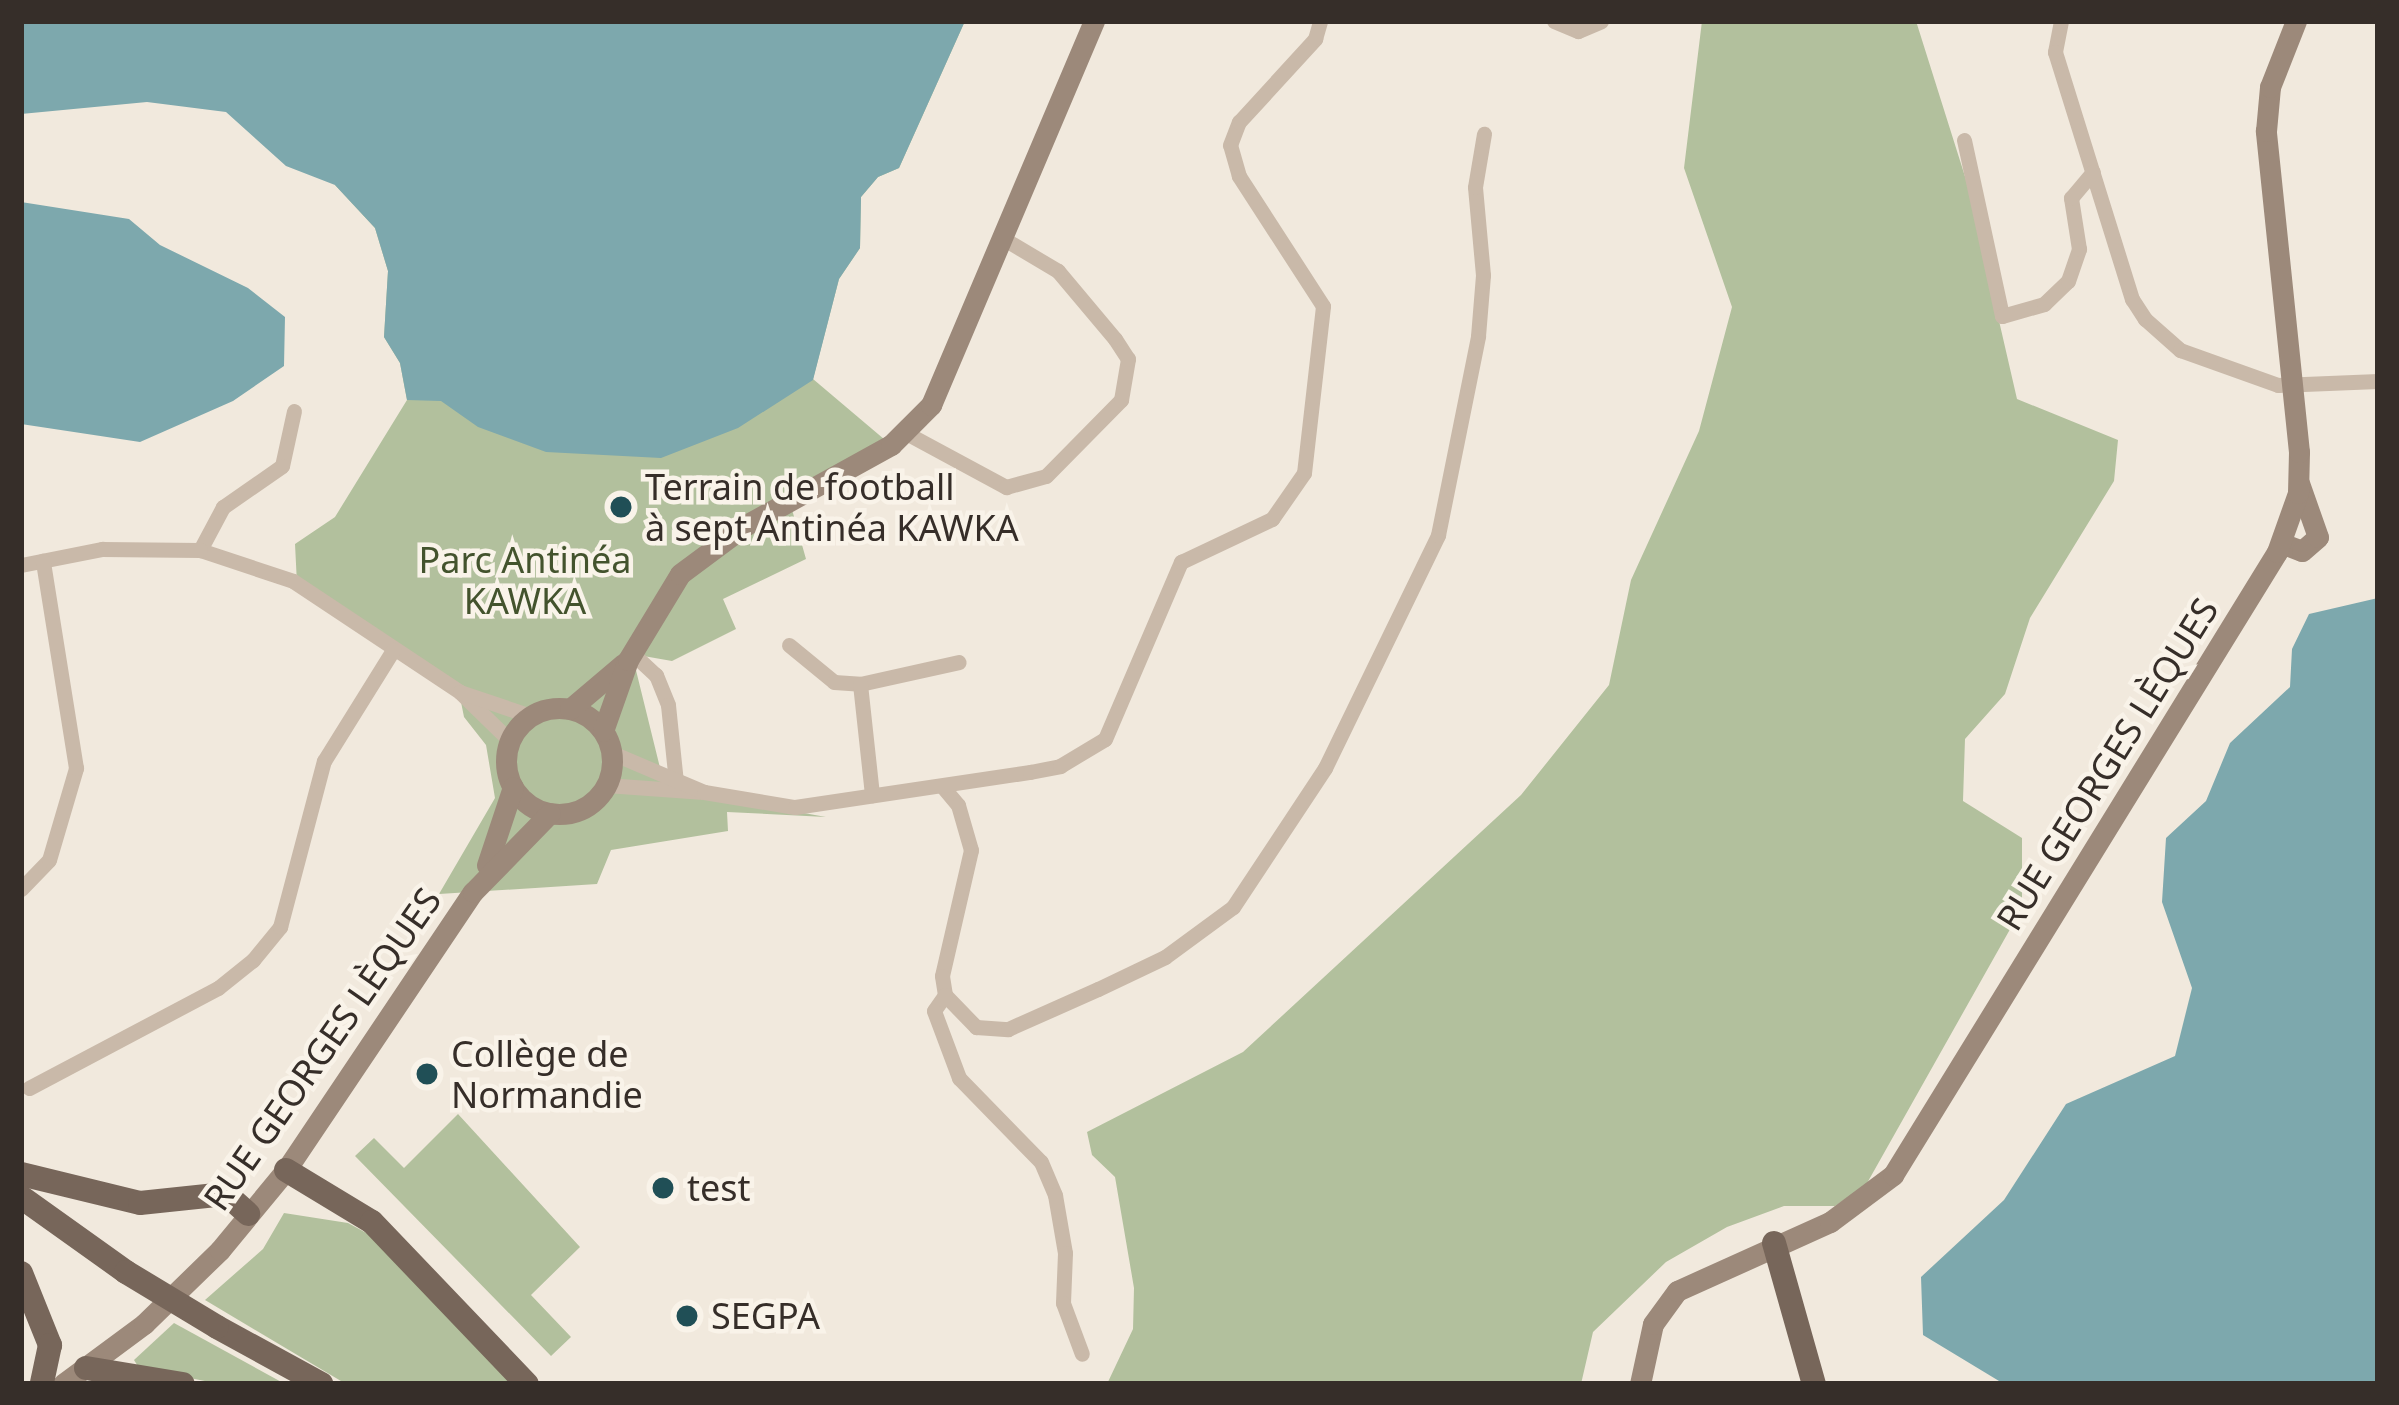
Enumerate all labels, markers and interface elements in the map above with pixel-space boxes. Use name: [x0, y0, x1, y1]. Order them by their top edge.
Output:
place label: Terrain de football à sept Antinéa KAWKA: [645, 464, 1019, 549]
marker: Terrain de football à sept Antinéa KAWKA: [608, 494, 634, 520]
park label: Parc Antinéa KAWKA: [418, 537, 632, 622]
street label: RUE GEORGES LÈQUES: [1987, 590, 2227, 938]
street label: RUE GEORGES LÈQUES: [194, 880, 450, 1218]
place label: Collège de Normandie: [451, 1031, 643, 1116]
marker: Collège de Normandie: [414, 1061, 440, 1087]
place label: test: [687, 1166, 751, 1210]
marker: test: [650, 1175, 676, 1201]
place label: SEGPA: [711, 1294, 820, 1338]
marker: SEGPA: [674, 1303, 700, 1329]

